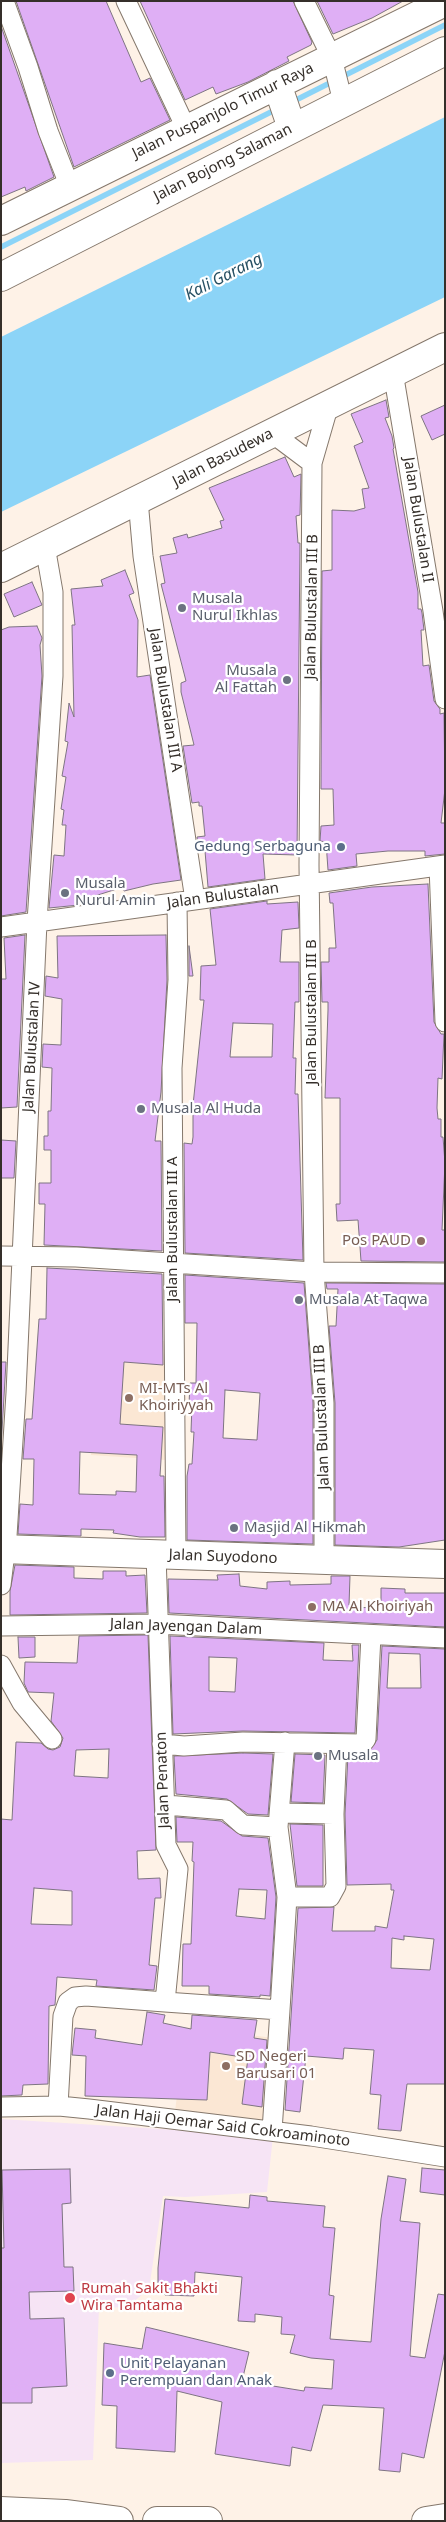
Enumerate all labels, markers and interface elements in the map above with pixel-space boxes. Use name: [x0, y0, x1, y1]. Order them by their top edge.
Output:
street label: Jalan Puspanjolo Timur Raya: [129, 59, 317, 163]
street label: Jalan Bojong Salaman: [151, 120, 295, 206]
water label: Kali Garang: [182, 249, 266, 305]
street label: Jalan Basudewa: [170, 425, 276, 491]
street label: Jalan Bulustalan II: [399, 456, 437, 584]
street label: Jalan Bulustalan III B: [302, 534, 322, 680]
place label: Musala Nurul Ikhlas: [192, 590, 278, 625]
marker: Musala Nurul Ikhlas: [176, 602, 188, 614]
street label: Jalan Bulustalan III A: [145, 627, 185, 773]
place label: Musala Al Fattah: [215, 662, 277, 697]
marker: Musala Al Fattah: [281, 674, 293, 686]
place label: Gedung Serbaguna: [194, 838, 331, 856]
marker: Gedung Serbaguna: [335, 841, 347, 853]
place label: Musala Nurul Amin: [75, 875, 156, 910]
street label: Jalan Bulustalan: [166, 879, 280, 913]
marker: Musala Nurul Amin: [59, 887, 71, 899]
street label: Jalan Bulustalan III B: [303, 939, 321, 1085]
street label: Jalan Bulustalan IV: [20, 981, 44, 1113]
place label: Musala Al Huda: [151, 1100, 261, 1118]
marker: Musala Al Huda: [135, 1103, 147, 1115]
street label: Jalan Bulustalan III A: [164, 1156, 182, 1302]
place label: Pos PAUD: [342, 1232, 411, 1250]
marker: Pos PAUD: [415, 1235, 427, 1247]
place label: Musala At Taqwa: [309, 1291, 428, 1309]
marker: Musala At Taqwa: [293, 1294, 305, 1306]
street label: Jalan Bulustalan III B: [310, 1344, 334, 1490]
place label: MI-MTs Al Khoiriyyah: [139, 1380, 214, 1415]
marker: MI-MTs Al Khoiriyyah: [123, 1392, 135, 1404]
place label: Masjid Al Hikmah: [244, 1519, 366, 1537]
marker: Masjid Al Hikmah: [228, 1522, 240, 1534]
street label: Jalan Suyodono: [168, 1546, 278, 1568]
place label: MA Al Khoiriyah: [322, 1598, 433, 1616]
marker: MA Al Khoiriyah: [306, 1601, 318, 1613]
street label: Jalan Jayengan Dalam: [110, 1615, 262, 1639]
street label: Jalan Penaton: [152, 1731, 174, 1829]
place label: Musala: [328, 1747, 379, 1765]
marker: Musala: [312, 1750, 324, 1762]
place label: SD Negeri Barusari 01: [236, 2048, 316, 2083]
marker: SD Negeri Barusari 01: [220, 2060, 232, 2072]
street label: Jalan Haji Oemar Said Cokroaminoto: [95, 2101, 351, 2151]
place label: Rumah Sakit Bhakti Wira Tamtama: [81, 2280, 218, 2315]
marker: Rumah Sakit Bhakti Wira Tamtama: [63, 2291, 77, 2305]
place label: Unit Pelayanan Perempuan dan Anak: [120, 2355, 272, 2390]
marker: Unit Pelayanan Perempuan dan Anak: [104, 2367, 116, 2379]

